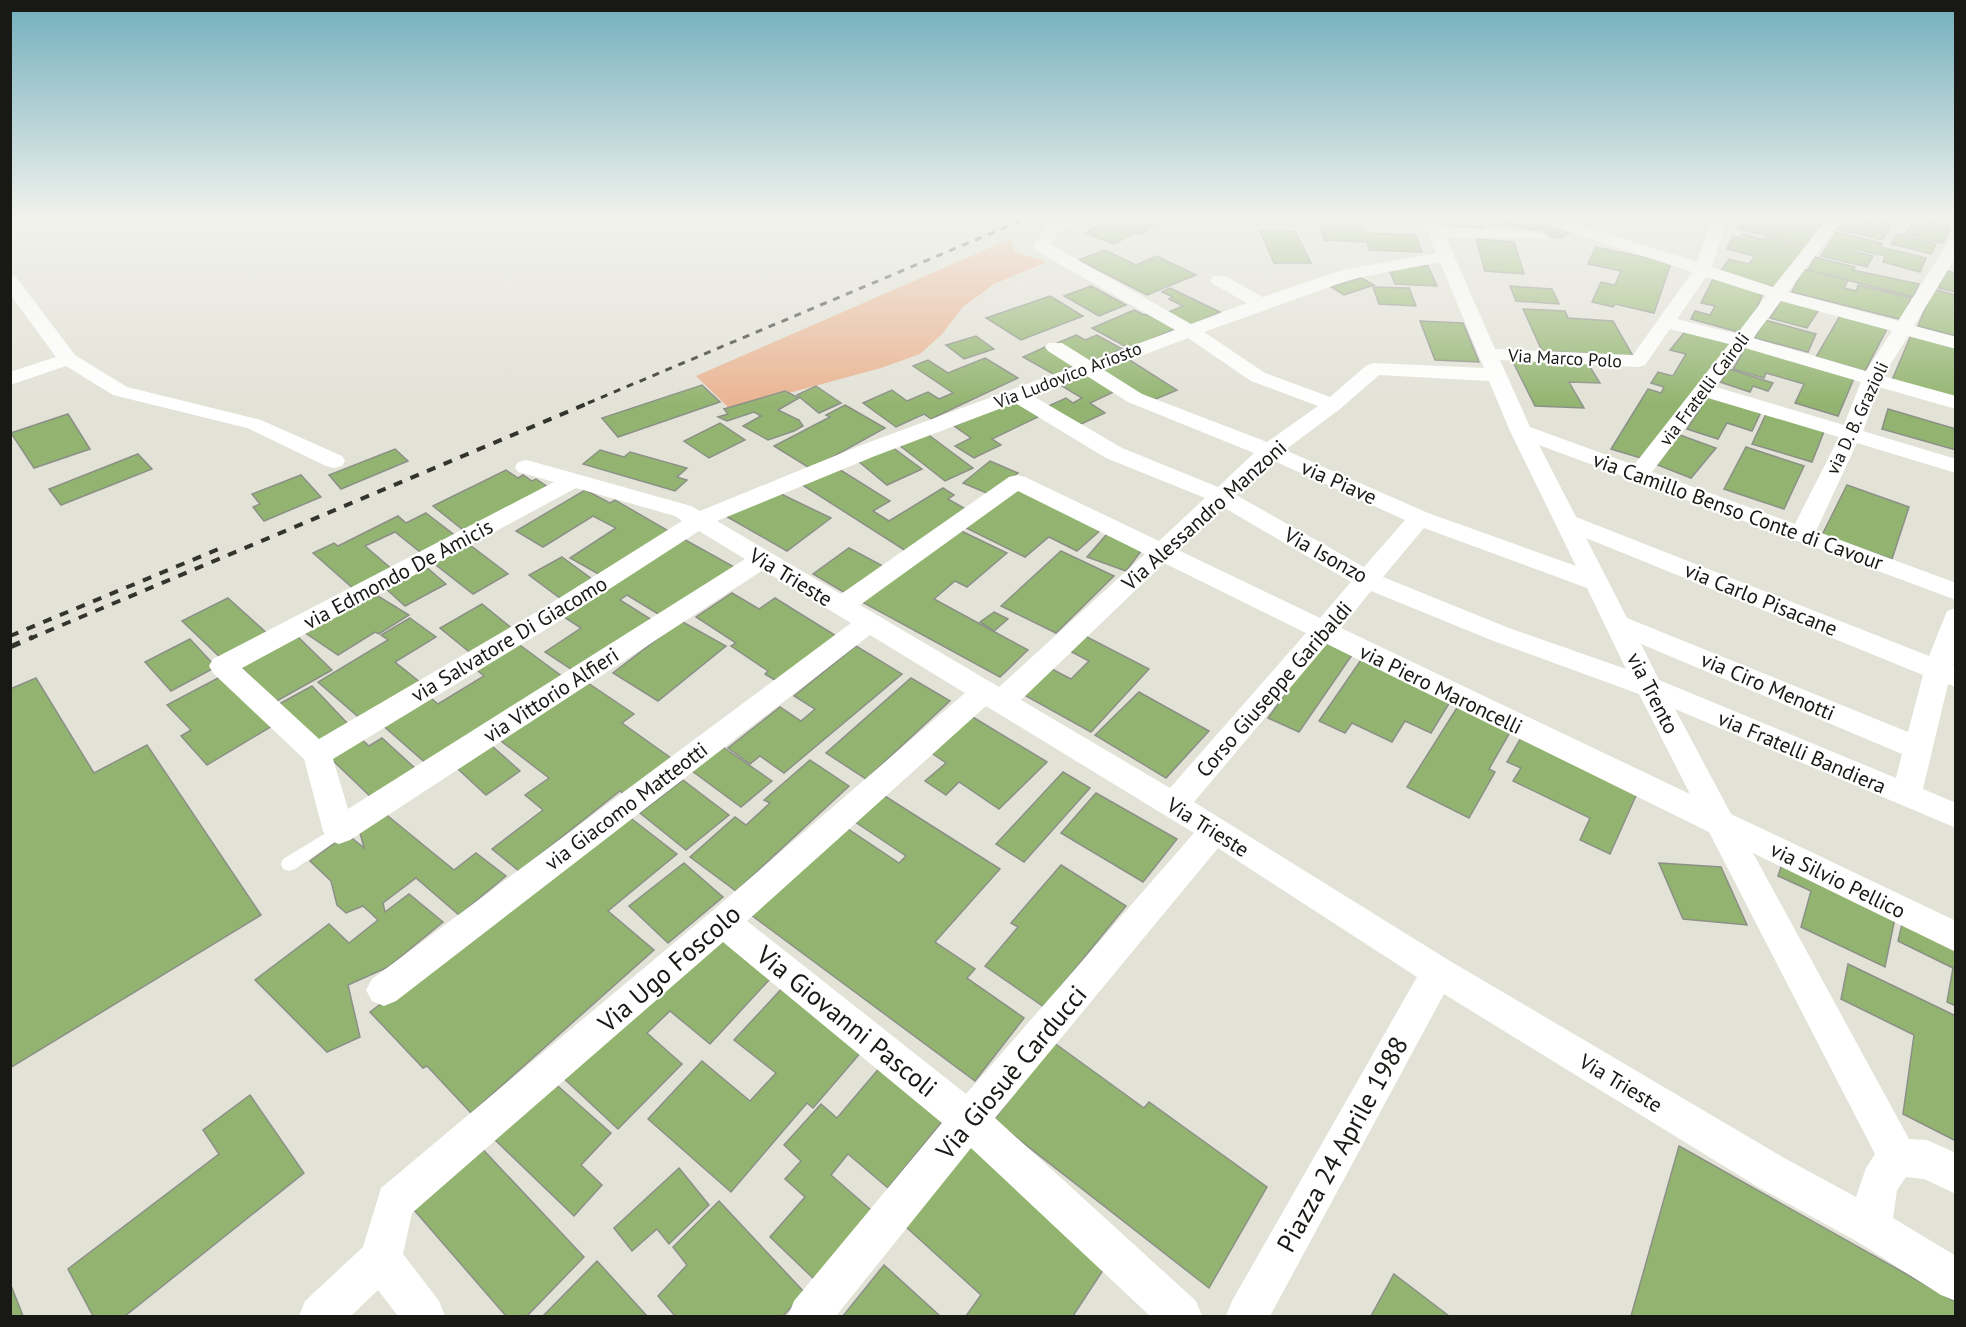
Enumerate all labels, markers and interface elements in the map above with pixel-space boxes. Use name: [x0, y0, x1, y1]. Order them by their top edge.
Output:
street label: via Fratelli Cairoli: [1654, 328, 1754, 450]
street label: Via Ludovico Ariosto: [990, 336, 1145, 414]
street label: Via Marco Polo: [1506, 343, 1623, 372]
street label: via D. B. Grazioli: [1821, 358, 1893, 478]
street label: Via Alessandro Manzoni: [1115, 434, 1292, 597]
street label: via Camillo Benso Conte di Cavour: [1589, 446, 1887, 576]
street label: via Piave: [1297, 453, 1381, 511]
street label: via Edmondo De Amicis: [299, 513, 497, 635]
street label: Via Isonzo: [1279, 521, 1373, 589]
street label: Via Trieste: [744, 541, 837, 612]
street label: via Carlo Pisacane: [1681, 556, 1841, 642]
street label: via Salvatore Di Giacomo: [406, 570, 612, 708]
street label: Corso Giuseppe Garibaldi: [1190, 595, 1358, 783]
street label: via Piero Maroncelli: [1355, 638, 1527, 740]
street label: via Vittorio Alfieri: [478, 641, 624, 749]
street label: via Ciro Menotti: [1697, 646, 1839, 726]
street label: via Trento: [1621, 648, 1685, 738]
street label: via Fratelli Bandiera: [1714, 704, 1890, 800]
street label: via Giacomo Matteotti: [539, 736, 713, 876]
street label: Via Trieste: [1161, 791, 1254, 863]
street label: via Silvio Pellico: [1766, 836, 1910, 924]
street label: Via Ugo Foscolo: [590, 897, 747, 1040]
street label: Via Giovanni Pascoli: [749, 937, 944, 1104]
street label: Via Giosuè Carducci: [928, 978, 1094, 1167]
street label: Piazza 24 Aprile 1988: [1269, 1030, 1415, 1258]
street label: Via Trieste: [1574, 1047, 1667, 1118]

